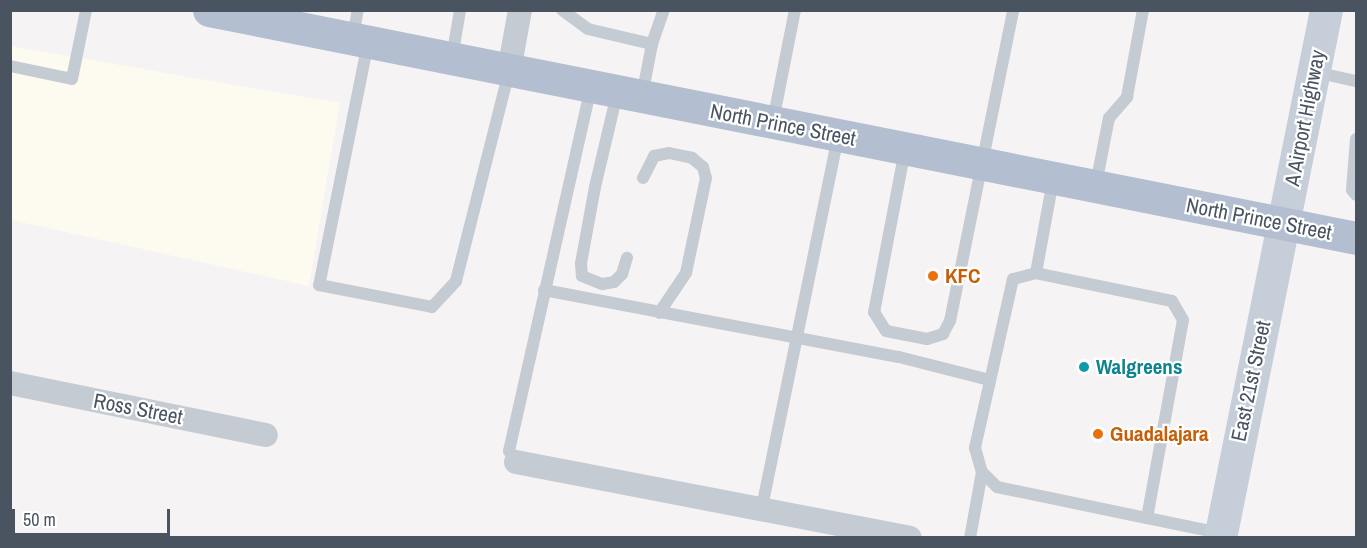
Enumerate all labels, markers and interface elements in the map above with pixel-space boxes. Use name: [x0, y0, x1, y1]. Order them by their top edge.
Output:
street label: A Airport Highway: [1279, 47, 1331, 189]
street label: North Prince Street: [708, 99, 858, 151]
street label: North Prince Street: [1184, 193, 1334, 245]
place label: KFC: [945, 263, 980, 289]
marker: KFC: [926, 269, 940, 283]
street label: East 21st Street: [1226, 318, 1276, 444]
place label: Walgreens: [1096, 354, 1182, 380]
marker: Walgreens: [1077, 360, 1091, 374]
street label: Ross Street: [91, 388, 185, 430]
place label: Guadalajara: [1110, 421, 1209, 447]
marker: Guadalajara: [1091, 427, 1105, 441]
scale bar: [15, 497, 172, 535]
text: 50 m: [23, 507, 56, 532]

